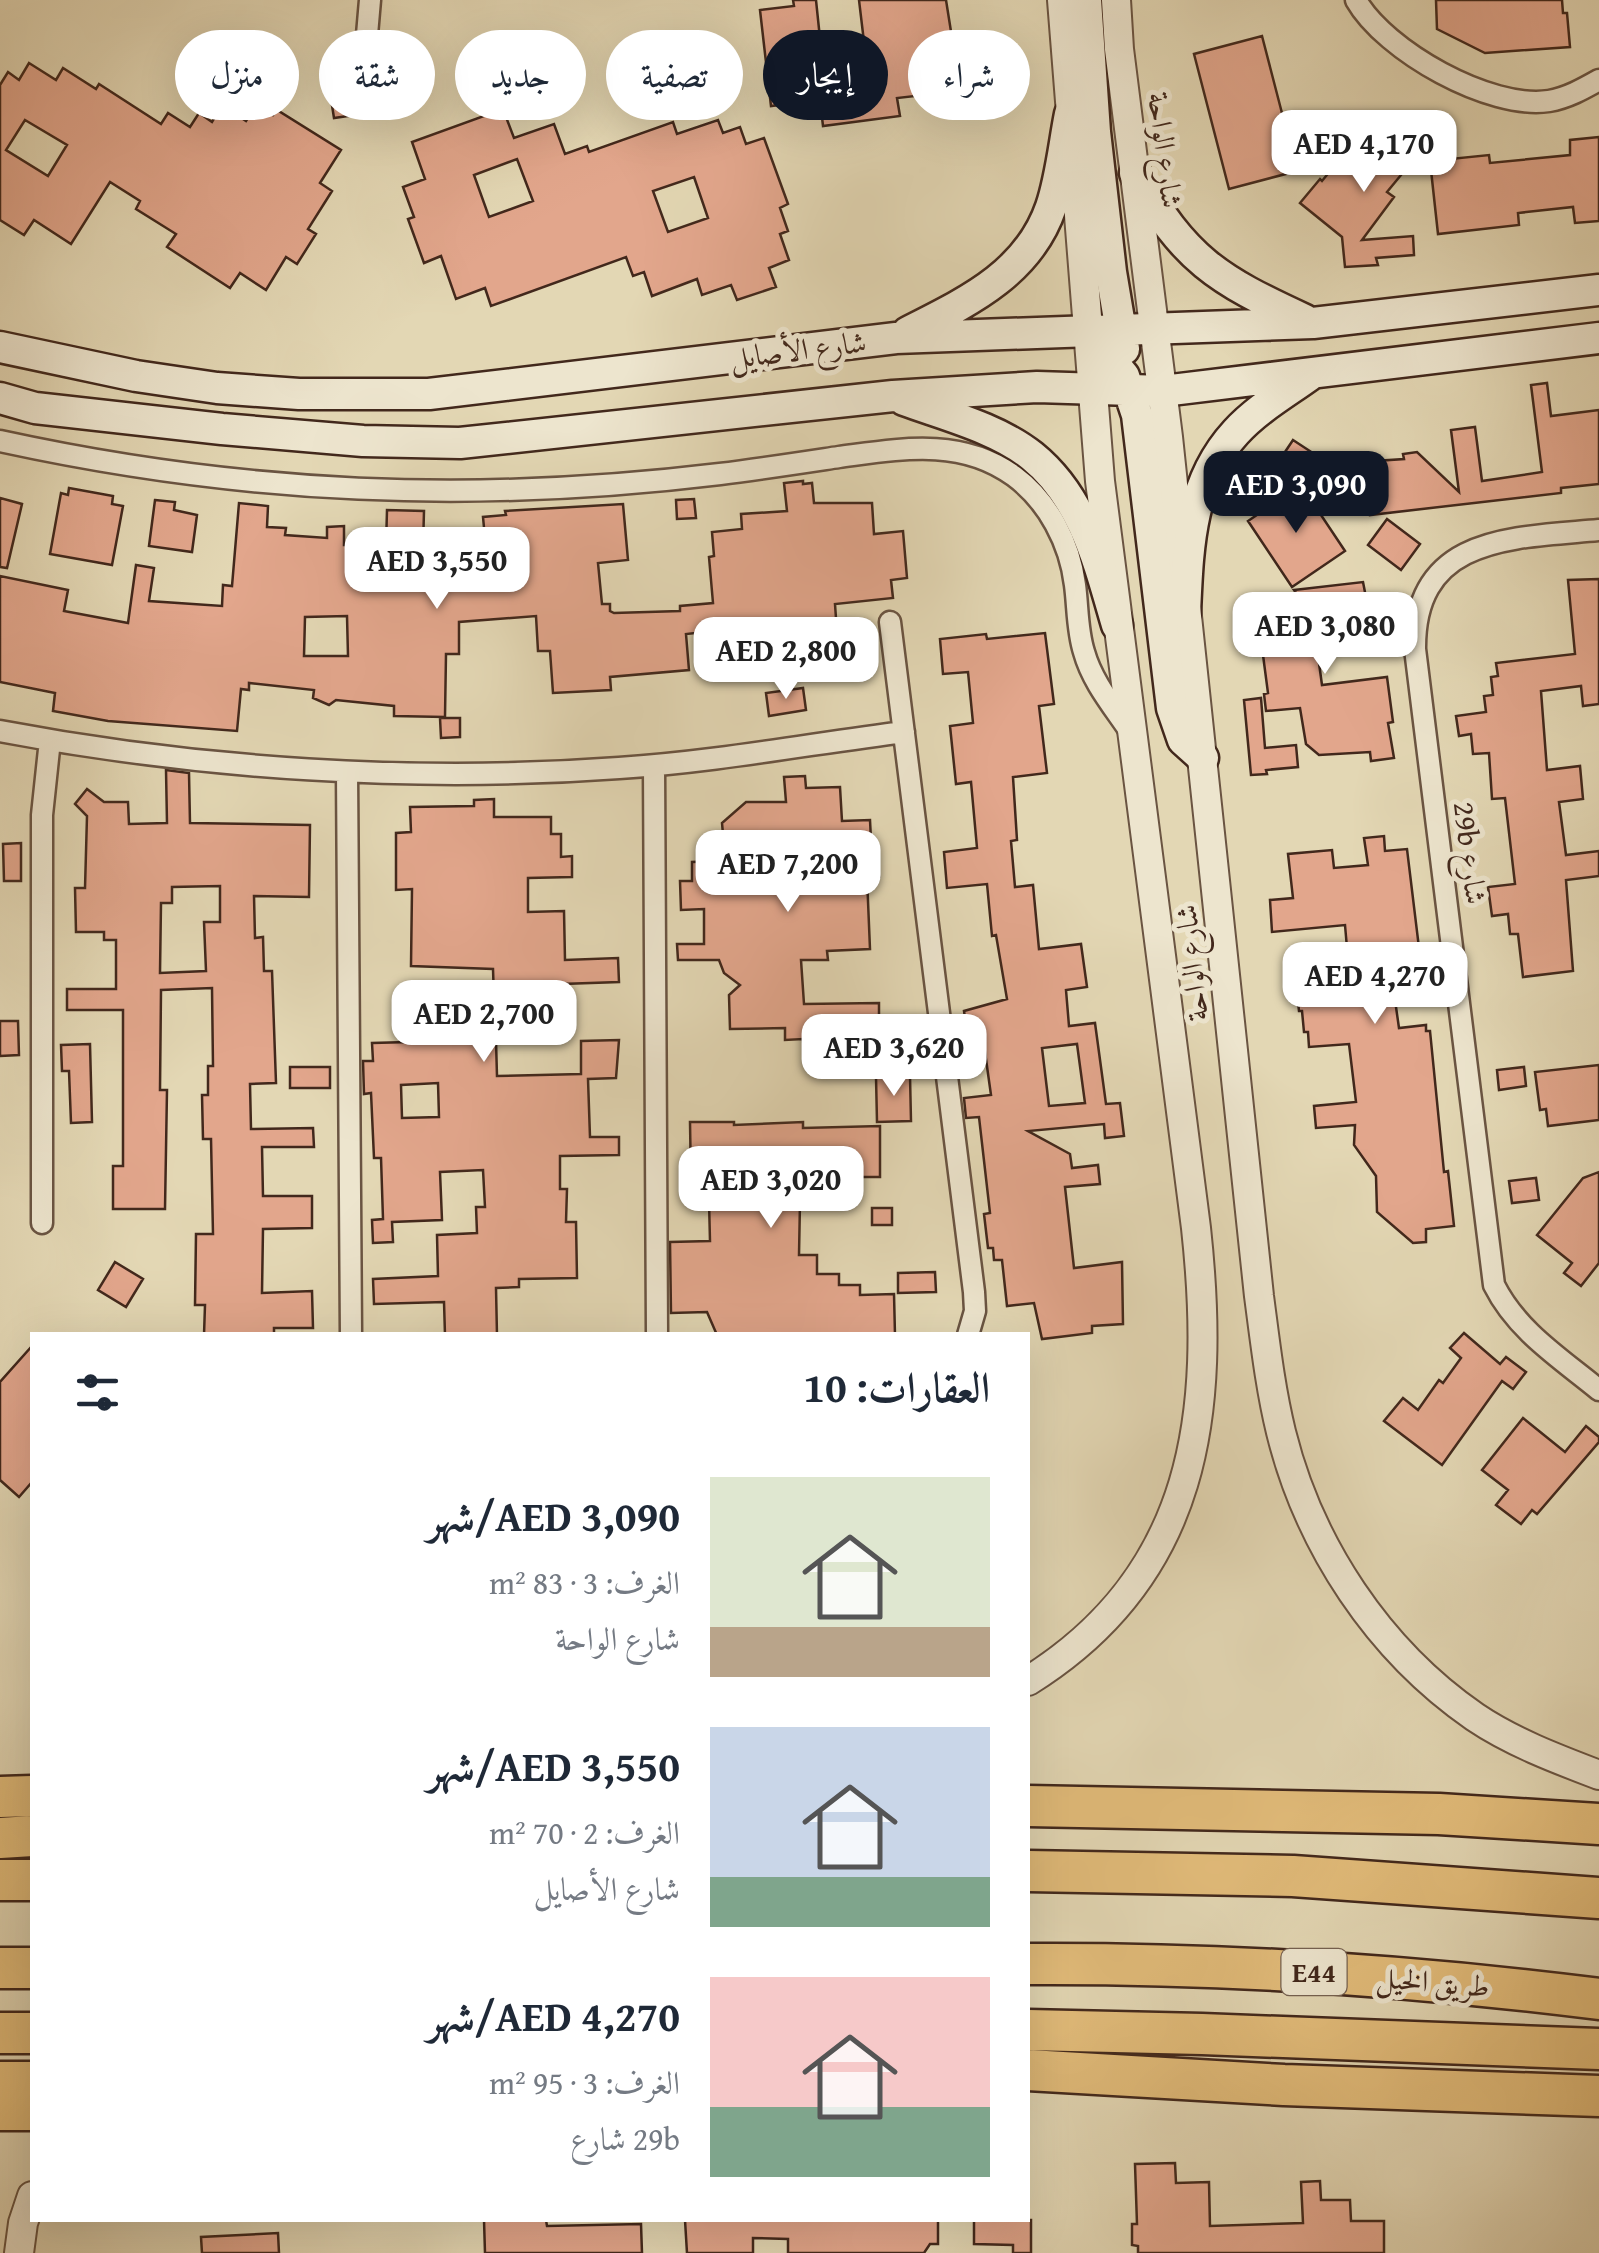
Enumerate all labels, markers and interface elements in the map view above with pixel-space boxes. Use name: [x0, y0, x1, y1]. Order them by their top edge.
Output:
chip: منزل: [175, 30, 299, 120]
chip: شقة: [319, 30, 435, 120]
chip: جديد: [455, 30, 586, 120]
chip: تصفية: [606, 30, 743, 120]
chip: إيجار: [763, 30, 888, 120]
chip: شراء: [908, 30, 1030, 120]
street label: شارع الواحة: [1133, 89, 1195, 211]
pin: AED 4,170: [1250, 110, 1478, 195]
text: AED 4,170: [1294, 119, 1434, 166]
street label: شارع الأصايل: [727, 319, 869, 383]
pin: AED 3,090: [1182, 451, 1410, 536]
text: AED 3,090: [1226, 460, 1366, 507]
pin: AED 3,550: [323, 527, 551, 612]
text: AED 3,550: [367, 536, 507, 583]
pin: AED 3,080: [1211, 592, 1439, 677]
text: AED 3,080: [1255, 601, 1395, 648]
pin: AED 2,800: [672, 617, 900, 702]
text: AED 2,800: [716, 626, 856, 673]
street label: 29b شارع: [1439, 799, 1499, 907]
pin: AED 7,200: [674, 830, 902, 915]
text: AED 7,200: [718, 839, 858, 886]
street label: شارع الواحة: [1163, 902, 1223, 1024]
pin: AED 4,270: [1261, 942, 1489, 1027]
text: AED 4,270: [1305, 951, 1445, 998]
pin: AED 2,700: [370, 980, 598, 1065]
text: AED 2,700: [414, 989, 554, 1036]
pin: AED 3,620: [780, 1014, 1008, 1099]
text: AED 3,620: [824, 1023, 964, 1070]
pin: AED 3,020: [657, 1146, 885, 1231]
text: AED 3,020: [701, 1155, 841, 1202]
text: العقارات: 10: [803, 1356, 990, 1417]
icon: filters: [70, 1365, 125, 1420]
text: AED 3,090/شهر: [427, 1485, 680, 1546]
icon: home: [790, 1517, 910, 1637]
text: الغرف: 3 · 83 m²: [489, 1559, 680, 1606]
text: شارع الواحة: [555, 1615, 680, 1662]
text: AED 3,550/شهر: [427, 1735, 680, 1796]
icon: home: [790, 1767, 910, 1887]
text: الغرف: 2 · 70 m²: [489, 1809, 680, 1856]
text: شارع الأصايل: [534, 1865, 680, 1912]
road number: E44: [1282, 1949, 1346, 1995]
street label: طريق الخيل: [1375, 1954, 1492, 2008]
text: AED 4,270/شهر: [427, 1985, 680, 2046]
icon: home: [790, 2017, 910, 2137]
text: الغرف: 3 · 95 m²: [489, 2059, 680, 2106]
text: 29b شارع: [570, 2115, 680, 2162]

